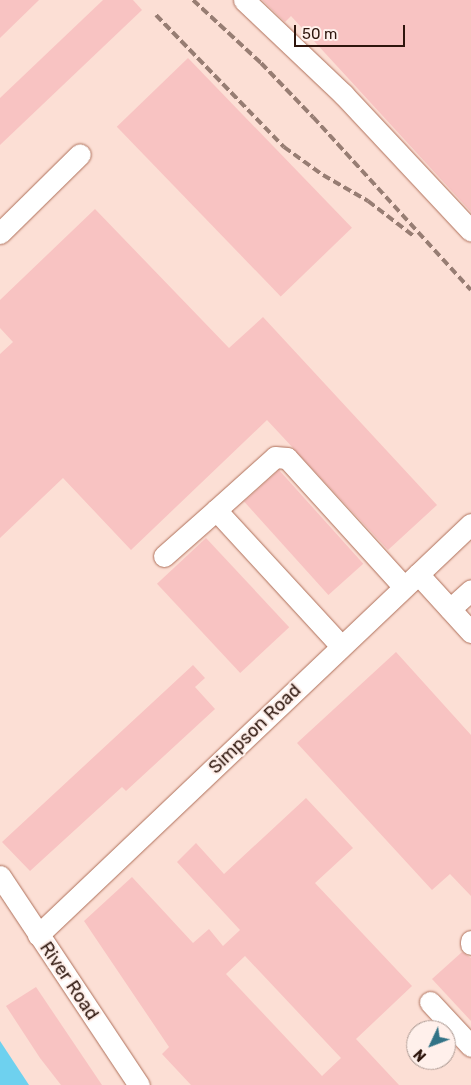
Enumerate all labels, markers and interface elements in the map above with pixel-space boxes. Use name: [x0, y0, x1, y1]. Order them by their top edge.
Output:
scale bar: [296, 15, 407, 47]
text: 50 m: [302, 25, 337, 43]
street label: Simpson Road: [204, 680, 306, 778]
street label: River Road: [35, 938, 103, 1024]
north arrow: [406, 1020, 456, 1070]
text: N: [411, 1045, 430, 1064]

